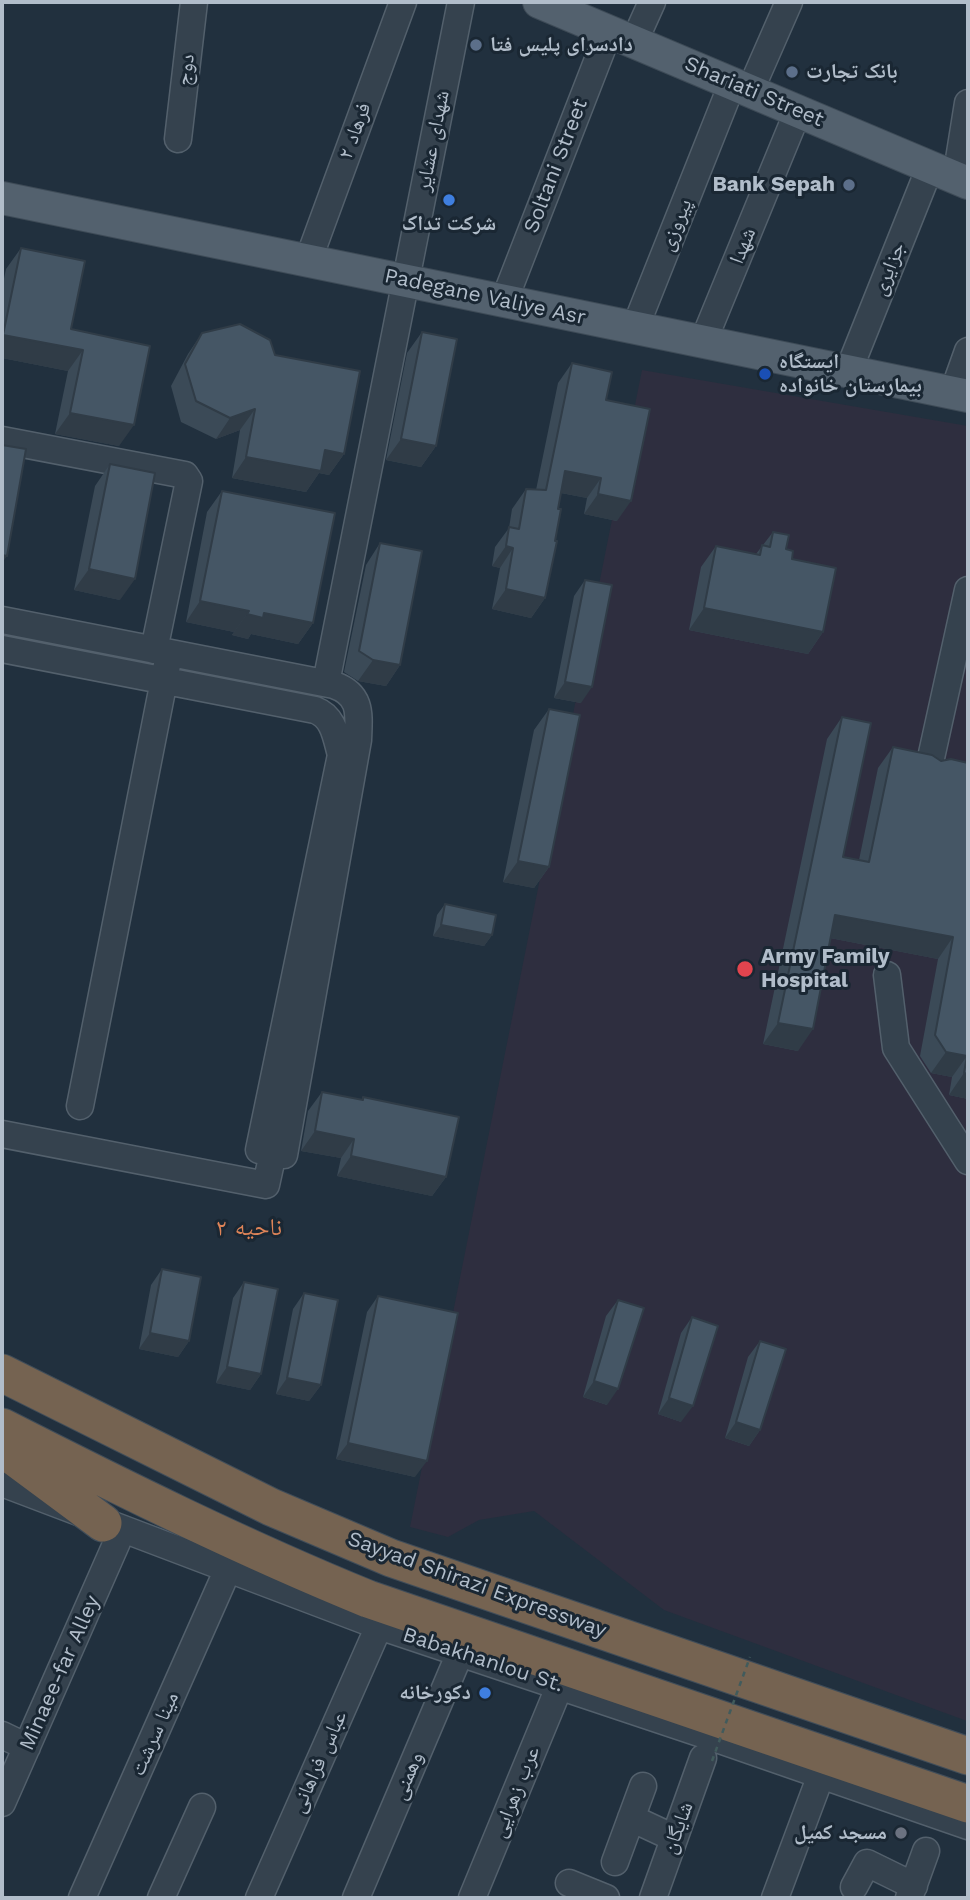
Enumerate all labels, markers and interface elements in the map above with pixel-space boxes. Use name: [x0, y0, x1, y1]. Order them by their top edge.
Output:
place label: دادسرای پلیس فتا: [490, 32, 633, 58]
marker: دادسرای پلیس فتا: [468, 37, 484, 53]
street label: Shariati Street: [681, 51, 827, 133]
street label: دوج: [172, 53, 200, 87]
place label: بانک تجارت: [806, 59, 898, 85]
marker: بانک تجارت: [784, 64, 800, 80]
street label: شهدای عشایر: [411, 88, 455, 194]
street label: Soltani Street: [519, 95, 593, 237]
street label: فرهاد ۲: [333, 99, 377, 163]
place label: Bank Sepah: [712, 172, 835, 198]
marker: Bank Sepah: [841, 177, 857, 193]
marker: شرکت تداک: [441, 192, 457, 208]
street label: پیروزی: [654, 195, 698, 255]
place label: شرکت تداک: [402, 211, 496, 237]
street label: شهدا: [724, 224, 762, 268]
street label: جزایری: [867, 239, 911, 299]
street label: Padegane Valiye Asr: [382, 263, 588, 331]
place label: ایستگاه بیمارستان خانواده: [779, 349, 922, 399]
marker: ایستگاه بیمارستان خانواده: [757, 366, 773, 382]
place label: Army Family Hospital: [761, 944, 890, 994]
marker: Army Family Hospital: [735, 959, 755, 979]
district label: ناحیه ۲: [216, 1214, 282, 1242]
street label: Sayyad Shirazi Expressway: [344, 1526, 610, 1644]
street label: Minaee-far Alley: [14, 1592, 106, 1754]
street label: Babakhanlou St.: [399, 1622, 567, 1698]
place label: دکورخانه: [399, 1680, 471, 1706]
marker: دکورخانه: [477, 1685, 493, 1701]
street label: مینا سرشت: [125, 1688, 185, 1780]
street label: عباس فراهانی: [285, 1707, 353, 1817]
street label: عرب زهرایی: [486, 1743, 546, 1841]
street label: وهمنی: [387, 1748, 429, 1804]
street label: شایگان: [657, 1799, 699, 1857]
place label: مسجد کمیل: [794, 1820, 887, 1846]
marker: مسجد کمیل: [893, 1825, 909, 1841]

